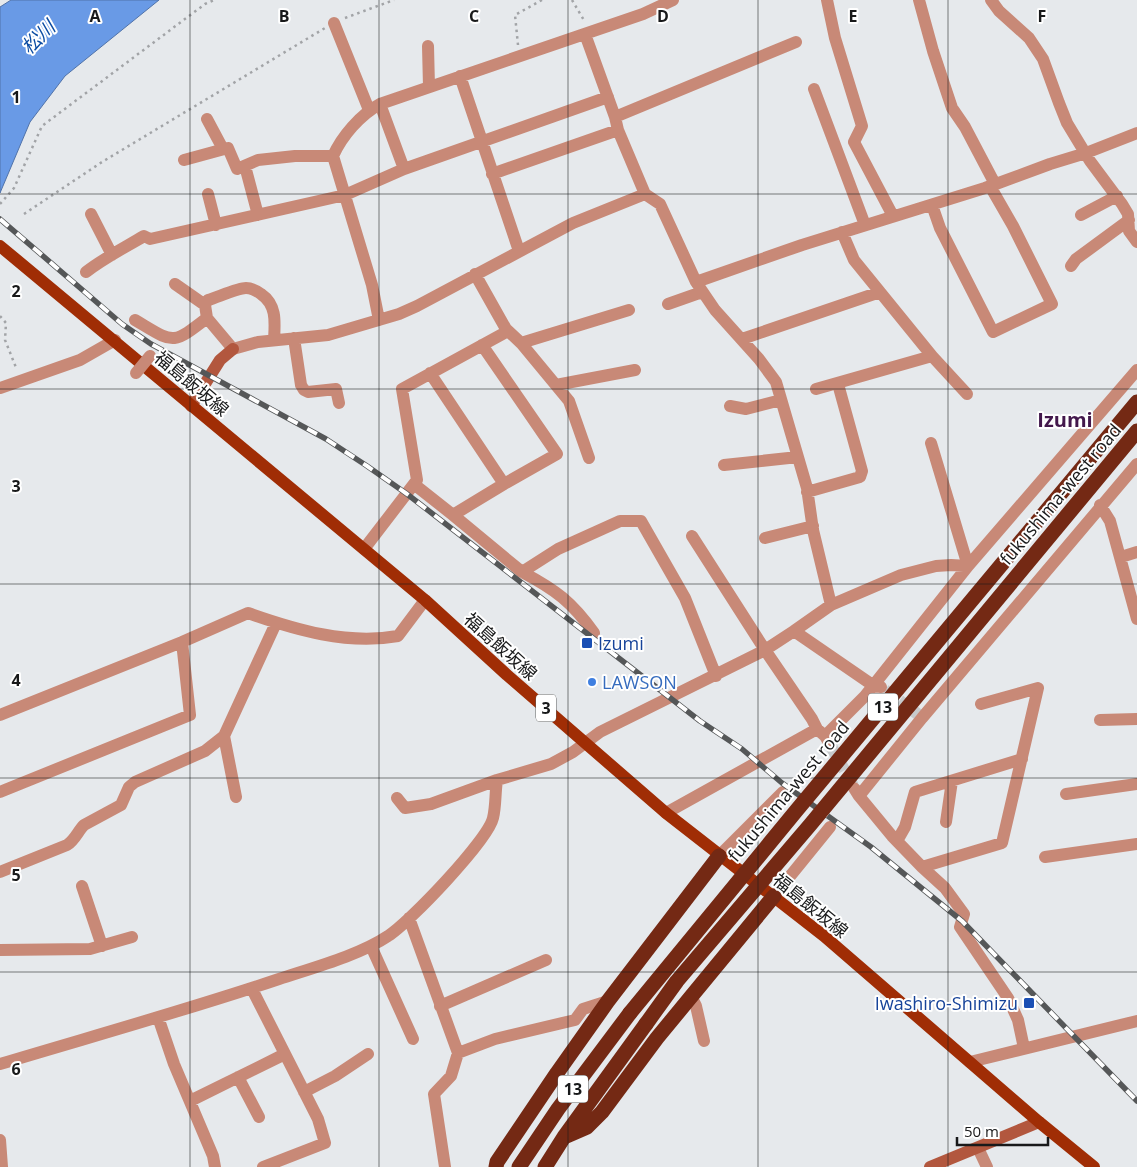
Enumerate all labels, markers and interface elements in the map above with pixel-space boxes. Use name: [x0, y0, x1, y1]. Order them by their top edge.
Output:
text: A: [89, 5, 101, 27]
text: B: [279, 5, 289, 27]
text: C: [469, 5, 479, 27]
text: D: [657, 5, 669, 27]
text: E: [849, 5, 858, 27]
text: F: [1038, 5, 1046, 27]
water label: 松川: [15, 13, 62, 60]
text: 1: [11, 86, 21, 108]
text: 2: [11, 280, 21, 302]
street label: 福島飯坂線: [150, 345, 234, 421]
district label: Izumi: [1037, 406, 1093, 433]
street label: fukushima-west road: [994, 418, 1126, 570]
text: 3: [11, 475, 21, 497]
street label: 福島飯坂線: [460, 607, 542, 685]
place label: Izumi: [598, 631, 644, 655]
marker: Izumi: [580, 636, 594, 650]
text: 4: [11, 669, 21, 691]
place label: LAWSON: [602, 670, 677, 694]
marker: LAWSON: [586, 676, 598, 688]
road number: 3: [536, 694, 556, 721]
road number: 13: [868, 694, 898, 720]
street label: fukushima-west road: [722, 715, 854, 867]
text: 5: [11, 864, 21, 886]
street label: 福島飯坂線: [768, 867, 854, 943]
place label: Iwashiro-Shimizu: [875, 991, 1018, 1015]
marker: Iwashiro-Shimizu: [1022, 996, 1036, 1010]
text: 6: [11, 1058, 21, 1080]
road number: 13: [558, 1076, 588, 1102]
scale bar: [957, 1114, 1048, 1146]
text: 50 m: [964, 1121, 999, 1141]

